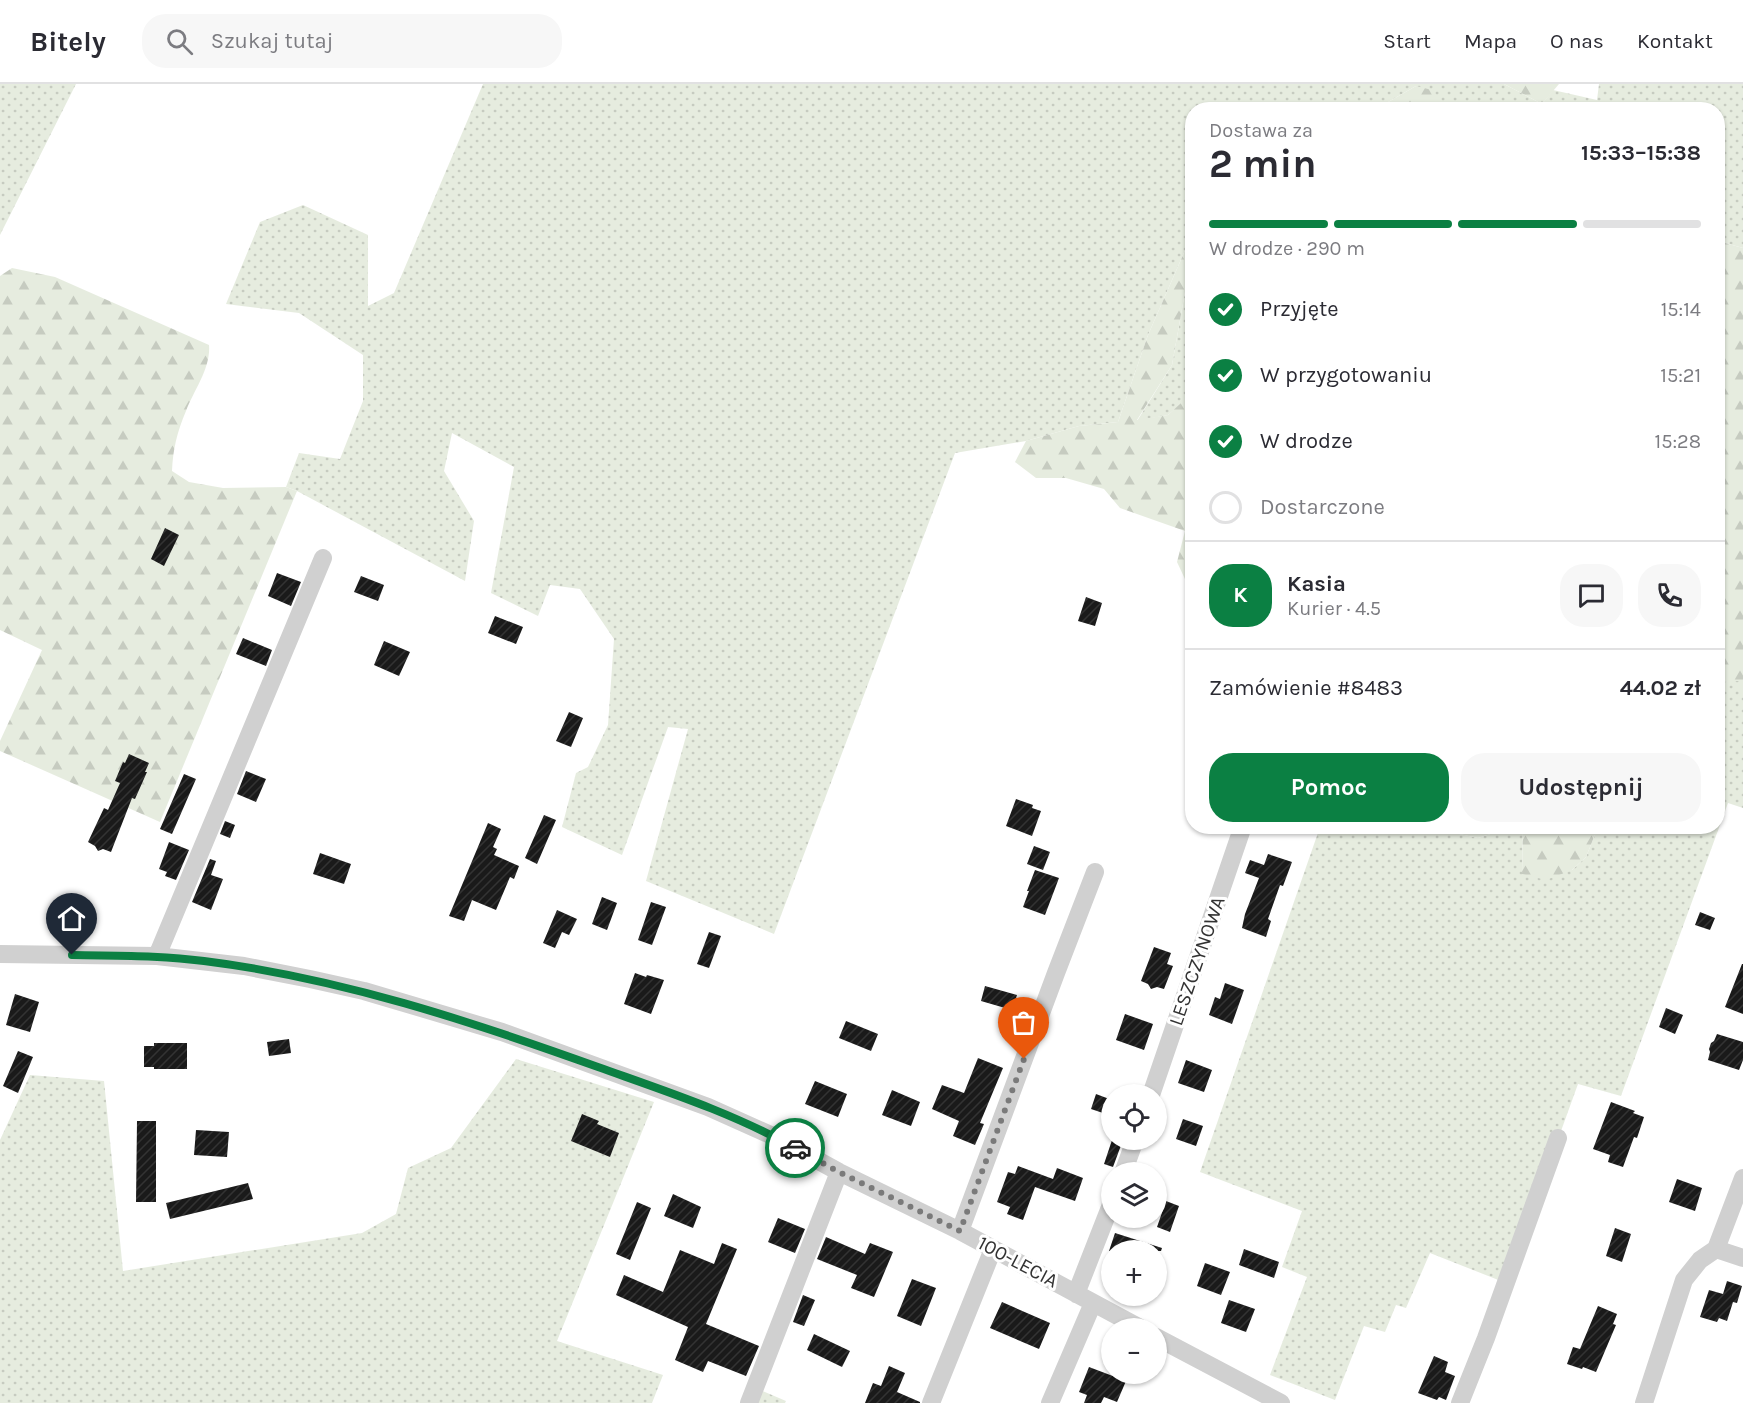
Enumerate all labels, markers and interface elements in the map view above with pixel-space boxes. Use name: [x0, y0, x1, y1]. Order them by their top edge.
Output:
search box: [142, 14, 562, 68]
text: Bitely: [30, 25, 106, 58]
icon: search: [163, 25, 196, 58]
text: Szukaj tutaj: [211, 28, 333, 54]
text: Start: [1383, 29, 1431, 53]
text: Mapa: [1464, 29, 1517, 53]
text: O nas: [1550, 29, 1604, 53]
text: Kontakt: [1637, 29, 1713, 53]
text: Dostawa za: [1209, 119, 1313, 142]
text: 15:33–15:38: [1581, 140, 1701, 166]
text: 2 min: [1209, 141, 1317, 187]
text: W drodze · 290 m: [1209, 237, 1365, 260]
icon: check: [1209, 293, 1242, 326]
text: Przyjęte: [1260, 296, 1339, 322]
text: 15:14: [1661, 298, 1701, 321]
icon: check: [1209, 359, 1242, 392]
text: W przygotowaniu: [1260, 362, 1432, 388]
text: 15:21: [1660, 364, 1701, 387]
icon: check: [1209, 425, 1242, 458]
text: W drodze: [1260, 428, 1353, 454]
text: 15:28: [1655, 430, 1701, 453]
text: Dostarczone: [1260, 494, 1385, 520]
button: chat: [1560, 564, 1623, 627]
button: phone: [1638, 564, 1701, 627]
text: Kasia: [1287, 571, 1346, 597]
text: K: [1233, 582, 1248, 608]
text: Kurier · 4.5: [1287, 597, 1381, 620]
text: Zamówienie #8483: [1209, 675, 1403, 701]
text: 44.02 zł: [1620, 675, 1701, 701]
button: Pomoc: [1209, 753, 1449, 822]
button: Udostępnij: [1461, 753, 1701, 822]
pin: [46, 893, 97, 955]
street label: LESZCZYNOWA: [1164, 893, 1230, 1029]
icon: home: [55, 902, 88, 935]
pin: [998, 997, 1049, 1059]
icon: bag: [1007, 1006, 1040, 1039]
map controls: [1101, 1084, 1167, 1384]
button: locate: [1101, 1084, 1167, 1150]
courier: [765, 1118, 825, 1178]
icon: car: [779, 1132, 812, 1165]
button: layers: [1101, 1162, 1167, 1228]
street label: 100-LECIA: [974, 1231, 1062, 1293]
button: +: [1101, 1240, 1167, 1306]
button: −: [1101, 1318, 1167, 1384]

